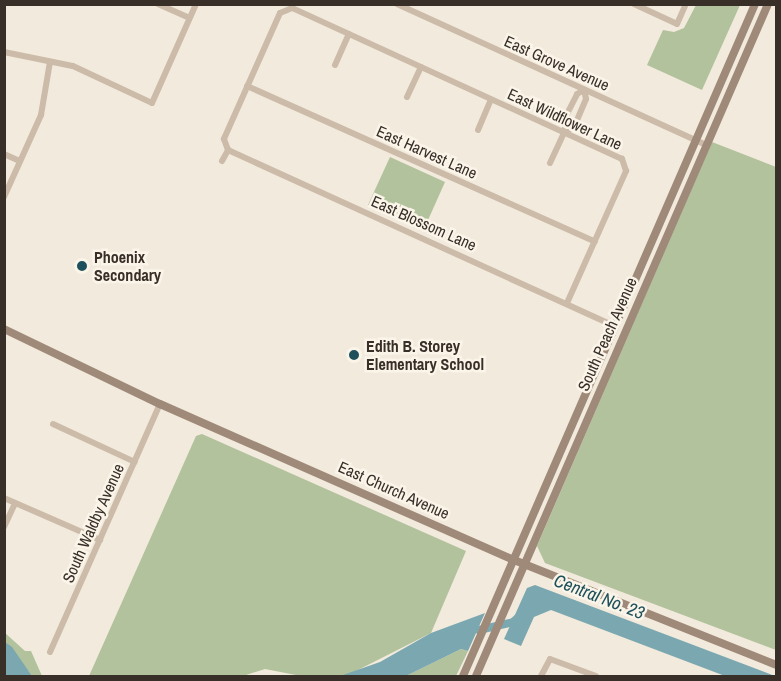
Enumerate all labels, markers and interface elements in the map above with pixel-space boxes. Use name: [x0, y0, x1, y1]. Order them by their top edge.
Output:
street label: East Grove Avenue: [501, 31, 613, 95]
street label: East Wildflower Lane: [505, 84, 625, 154]
street label: East Harvest Lane: [374, 121, 480, 183]
street label: East Blossom Lane: [368, 191, 480, 255]
place label: Phoenix Secondary: [94, 247, 161, 285]
marker: Phoenix Secondary: [75, 259, 89, 273]
street label: South Peach Avenue: [573, 274, 641, 394]
place label: Edith B. Storey Elementary School: [366, 336, 484, 374]
marker: Edith B. Storey Elementary School: [347, 348, 361, 362]
street label: East Church Avenue: [335, 457, 453, 523]
street label: South Waldby Avenue: [58, 460, 128, 586]
water label: Central No. 23: [551, 570, 647, 624]

